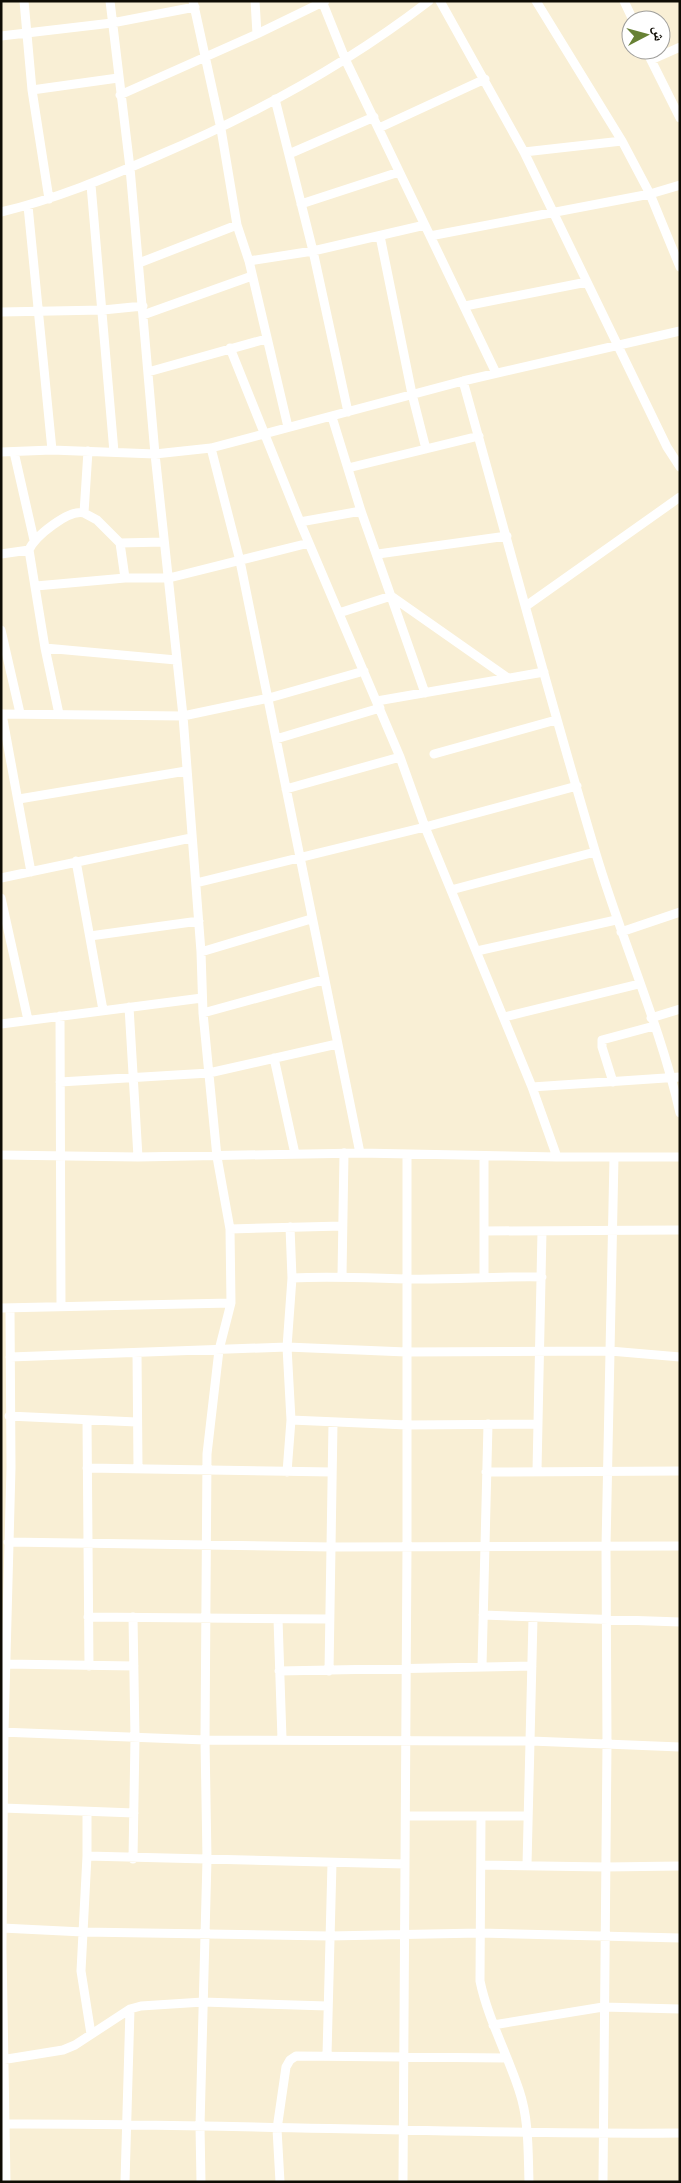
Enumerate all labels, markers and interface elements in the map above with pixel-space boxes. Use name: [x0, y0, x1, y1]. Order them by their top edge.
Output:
north arrow: [621, 10, 671, 60]
text: ش: [649, 25, 669, 42]

